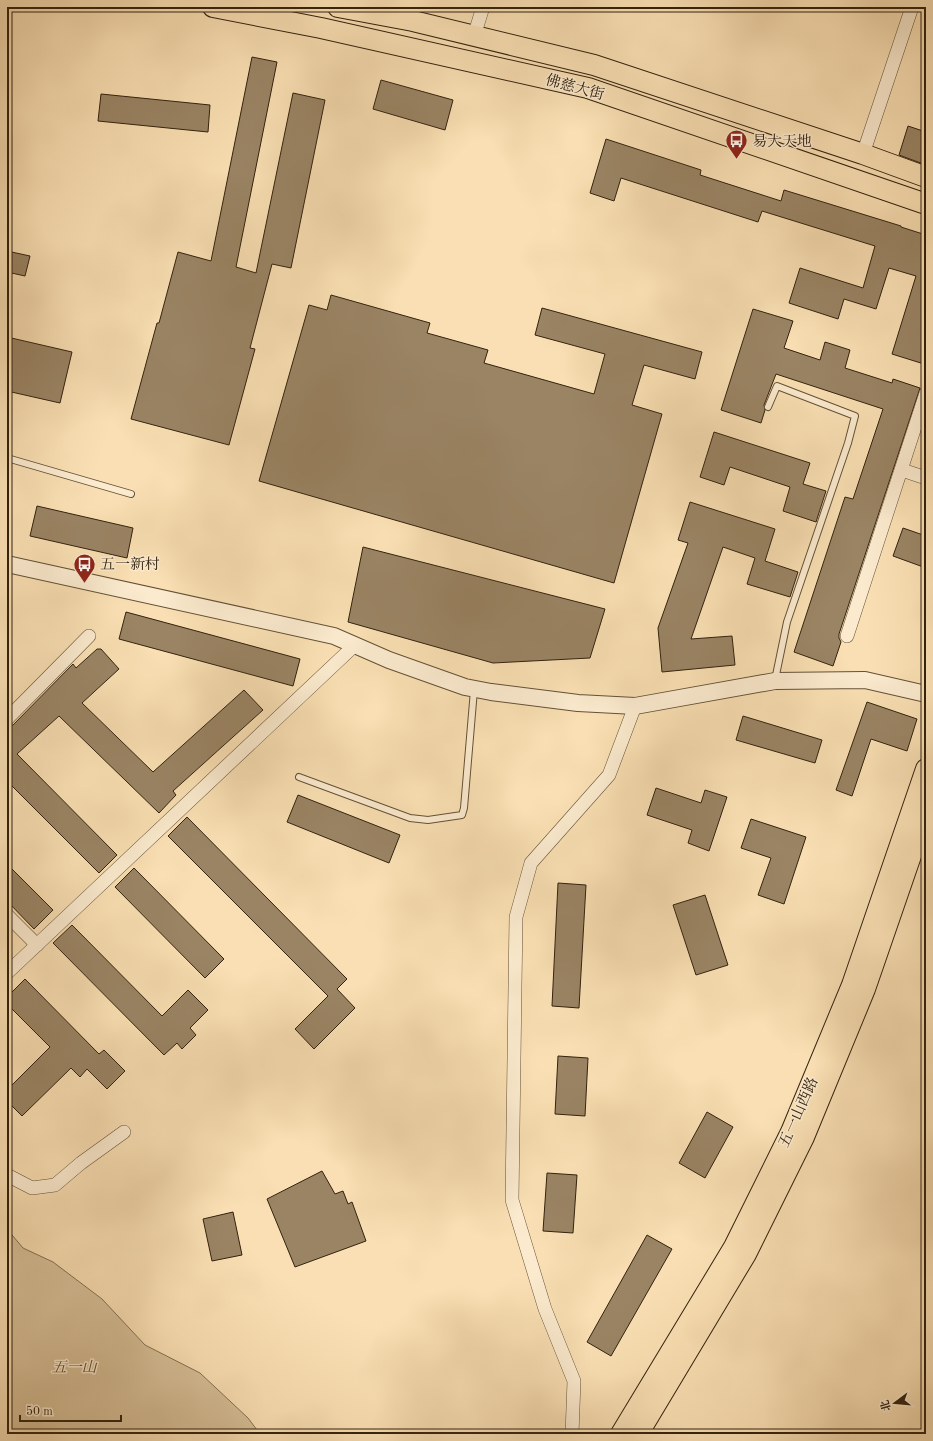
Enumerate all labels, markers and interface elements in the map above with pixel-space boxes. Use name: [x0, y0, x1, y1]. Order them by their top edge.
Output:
street label: 佛慈大街: [544, 72, 606, 103]
bus stop icon: 易大天地: [723, 128, 749, 161]
place label: 易大天地: [752, 133, 812, 150]
bus stop icon: 五一新村: [72, 551, 98, 584]
place label: 五一新村: [100, 556, 160, 573]
street label: 五一山西路: [775, 1074, 821, 1150]
park label: 五一山: [51, 1359, 98, 1376]
north arrow: [875, 1383, 915, 1423]
scale bar: [20, 1397, 121, 1423]
text: 北: [879, 1399, 894, 1412]
text: 50 m: [26, 1405, 53, 1418]

